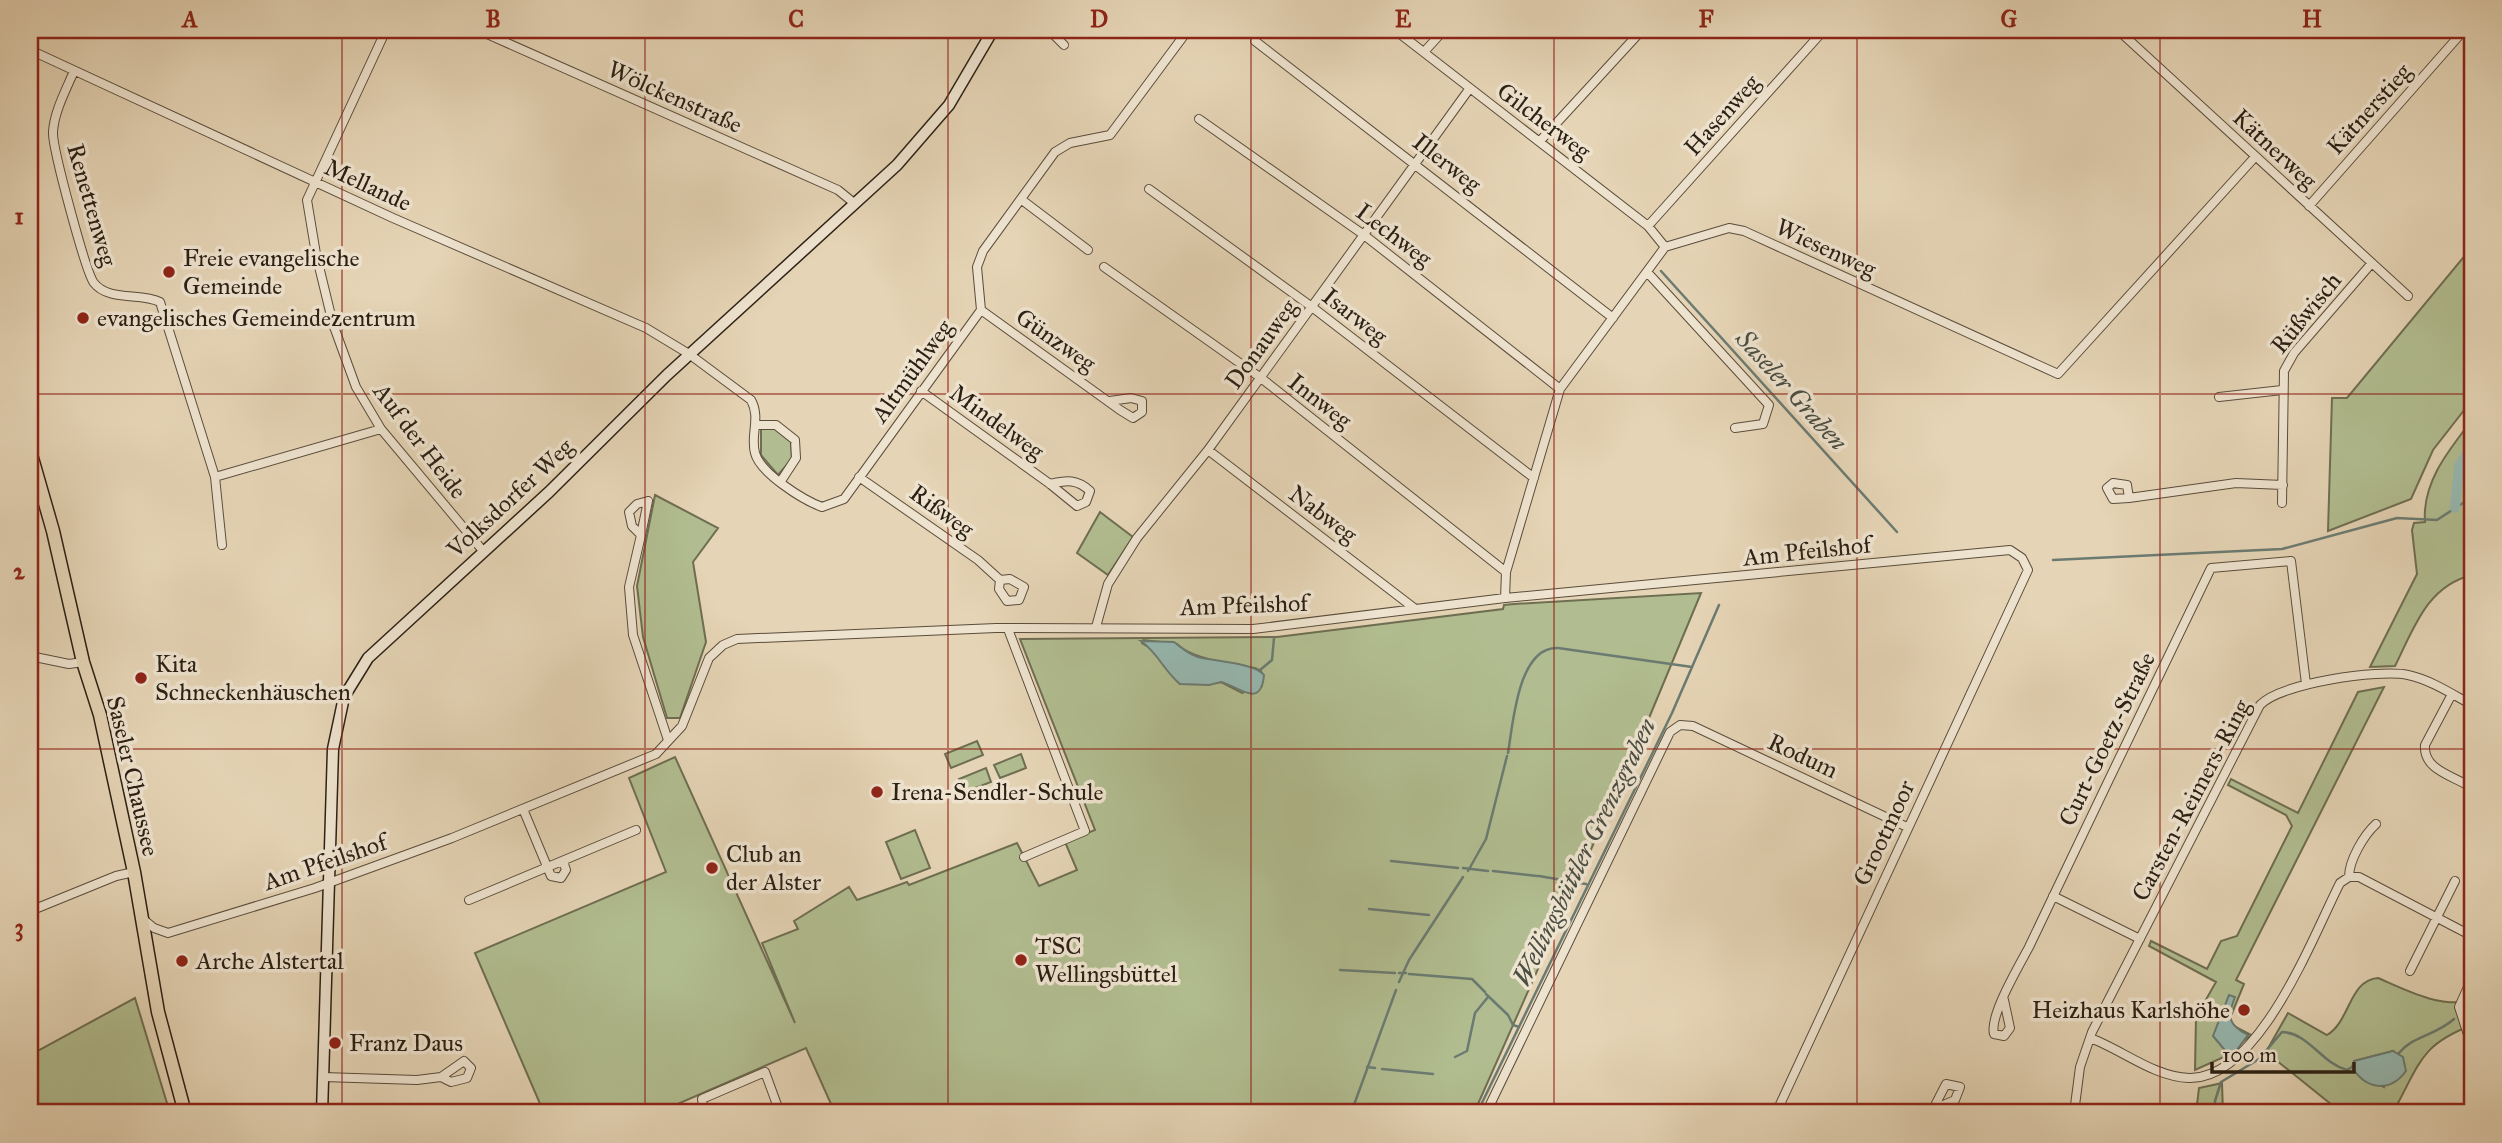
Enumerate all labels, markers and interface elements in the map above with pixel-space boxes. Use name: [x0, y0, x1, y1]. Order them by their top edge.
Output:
text: A: [180, 5, 198, 33]
text: B: [485, 5, 501, 33]
text: C: [788, 5, 804, 33]
text: D: [1090, 5, 1108, 33]
text: E: [1395, 5, 1412, 33]
text: F: [1698, 5, 1714, 33]
text: G: [2001, 5, 2018, 33]
text: H: [2302, 5, 2322, 33]
street label: Wölckenstraße: [603, 54, 747, 140]
street label: Kätnerstieg: [2320, 57, 2418, 161]
street label: Hasenweg: [1678, 68, 1767, 162]
street label: Gilcherweg: [1491, 76, 1598, 167]
street label: Kätnerweg: [2227, 102, 2324, 196]
street label: Illerweg: [1407, 127, 1488, 200]
street label: Renettenweg: [60, 140, 124, 271]
street label: Mellande: [320, 152, 416, 218]
street label: Lechweg: [1350, 197, 1439, 274]
text: 1: [14, 202, 24, 230]
street label: Wiesenweg: [1771, 212, 1882, 285]
place label: Freie evangelische Gemeinde: [183, 243, 360, 301]
marker: Freie evangelische Gemeinde: [161, 264, 177, 280]
street label: Rüßwisch: [2264, 266, 2348, 360]
street label: Isarweg: [1316, 281, 1394, 351]
street label: Donauweg: [1218, 293, 1304, 395]
street label: Günzweg: [1010, 302, 1103, 379]
place label: evangelisches Gemeindezentrum: [97, 303, 416, 333]
marker: evangelisches Gemeindezentrum: [75, 310, 91, 326]
street label: Altmühlweg: [864, 313, 960, 429]
water label: Saseler Graben: [1729, 322, 1855, 457]
street label: Innweg: [1282, 367, 1359, 436]
street label: Auf der Heide: [366, 376, 473, 505]
street label: Mindelweg: [944, 378, 1051, 467]
street label: Volksdorfer Weg: [440, 431, 580, 565]
street label: Rißweg: [904, 478, 981, 545]
street label: Nabweg: [1283, 479, 1364, 550]
street label: Am Pfeilshof: [1741, 529, 1876, 573]
text: 2: [13, 557, 25, 585]
street label: Am Pfeilshof: [1178, 588, 1313, 622]
street label: Curt-Goetz-Straße: [2052, 647, 2162, 831]
place label: Kita Schneckenhäuschen: [155, 649, 351, 707]
marker: Kita Schneckenhäuschen: [133, 670, 149, 686]
street label: Saseler Chaussee: [100, 693, 166, 859]
street label: Carsten-Reimers-Ring: [2125, 693, 2257, 906]
water label: Wellingsbüttler Grenzgraben: [1505, 712, 1663, 991]
street label: Rodum: [1763, 727, 1843, 785]
street label: Grootmoor: [1847, 775, 1921, 891]
place label: Irena-Sendler-Schule: [891, 777, 1104, 807]
marker: Irena-Sendler-Schule: [869, 784, 885, 800]
street label: Am Pfeilshof: [258, 826, 394, 897]
place label: Club an der Alster: [726, 839, 821, 897]
marker: Club an der Alster: [704, 860, 720, 876]
text: 3: [14, 913, 24, 942]
place label: TSC Wellingsbüttel: [1035, 931, 1178, 989]
place label: Arche Alstertal: [195, 946, 344, 976]
marker: TSC Wellingsbüttel: [1013, 952, 1029, 968]
marker: Arche Alstertal: [174, 953, 190, 969]
place label: Heizhaus Karlshöhe: [2032, 995, 2230, 1025]
marker: Heizhaus Karlshöhe: [2236, 1002, 2252, 1018]
place label: Franz Daus: [349, 1028, 463, 1058]
scale bar: [2212, 1031, 2353, 1075]
marker: Franz Daus: [327, 1035, 343, 1051]
text: 100 m: [2222, 1042, 2277, 1068]

